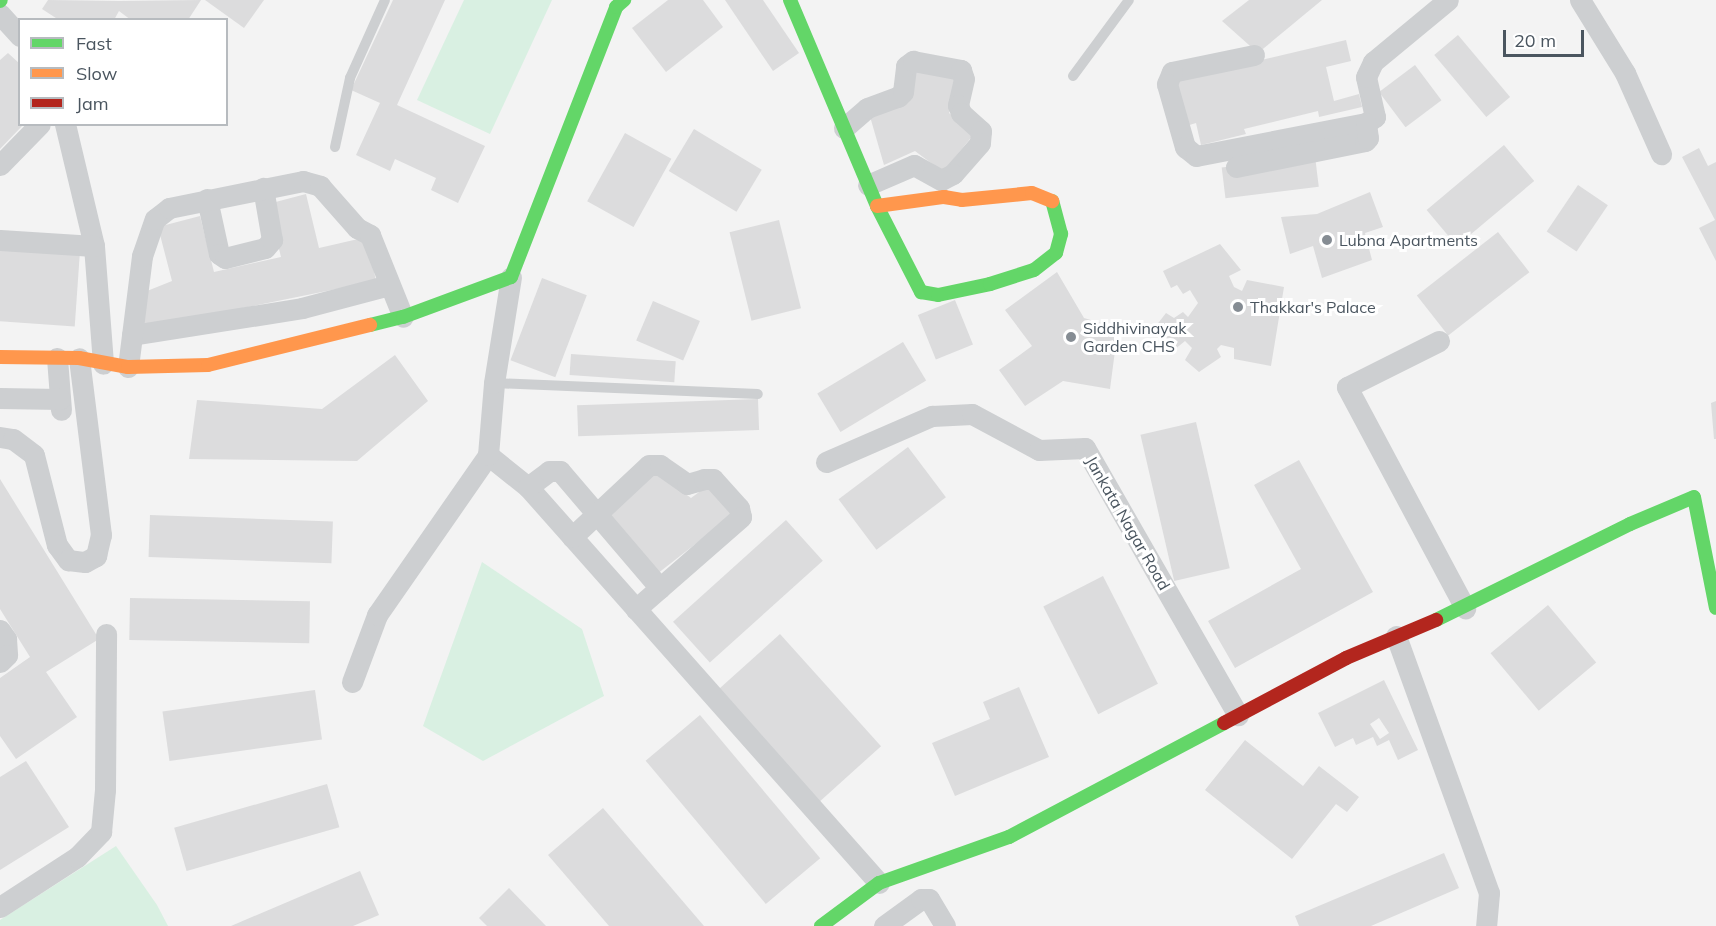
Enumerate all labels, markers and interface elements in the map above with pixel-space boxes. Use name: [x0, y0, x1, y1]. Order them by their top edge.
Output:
legend: [18, 18, 228, 126]
scale bar: [1506, 18, 1587, 56]
text: 20 m: [1514, 29, 1556, 52]
text: Fast: [76, 32, 112, 55]
text: Slow: [76, 62, 117, 85]
text: Jam: [76, 92, 109, 115]
place label: Lubna Apartments: [1339, 230, 1478, 250]
marker: Lubna Apartments: [1320, 233, 1334, 247]
place label: Thakkar's Palace: [1250, 297, 1376, 317]
marker: Thakkar's Palace: [1231, 300, 1245, 314]
place label: Siddhivinayak Garden CHS: [1083, 318, 1187, 356]
marker: Siddhivinayak Garden CHS: [1064, 330, 1078, 344]
street label: Jankata Nagar Road: [1082, 453, 1174, 593]

